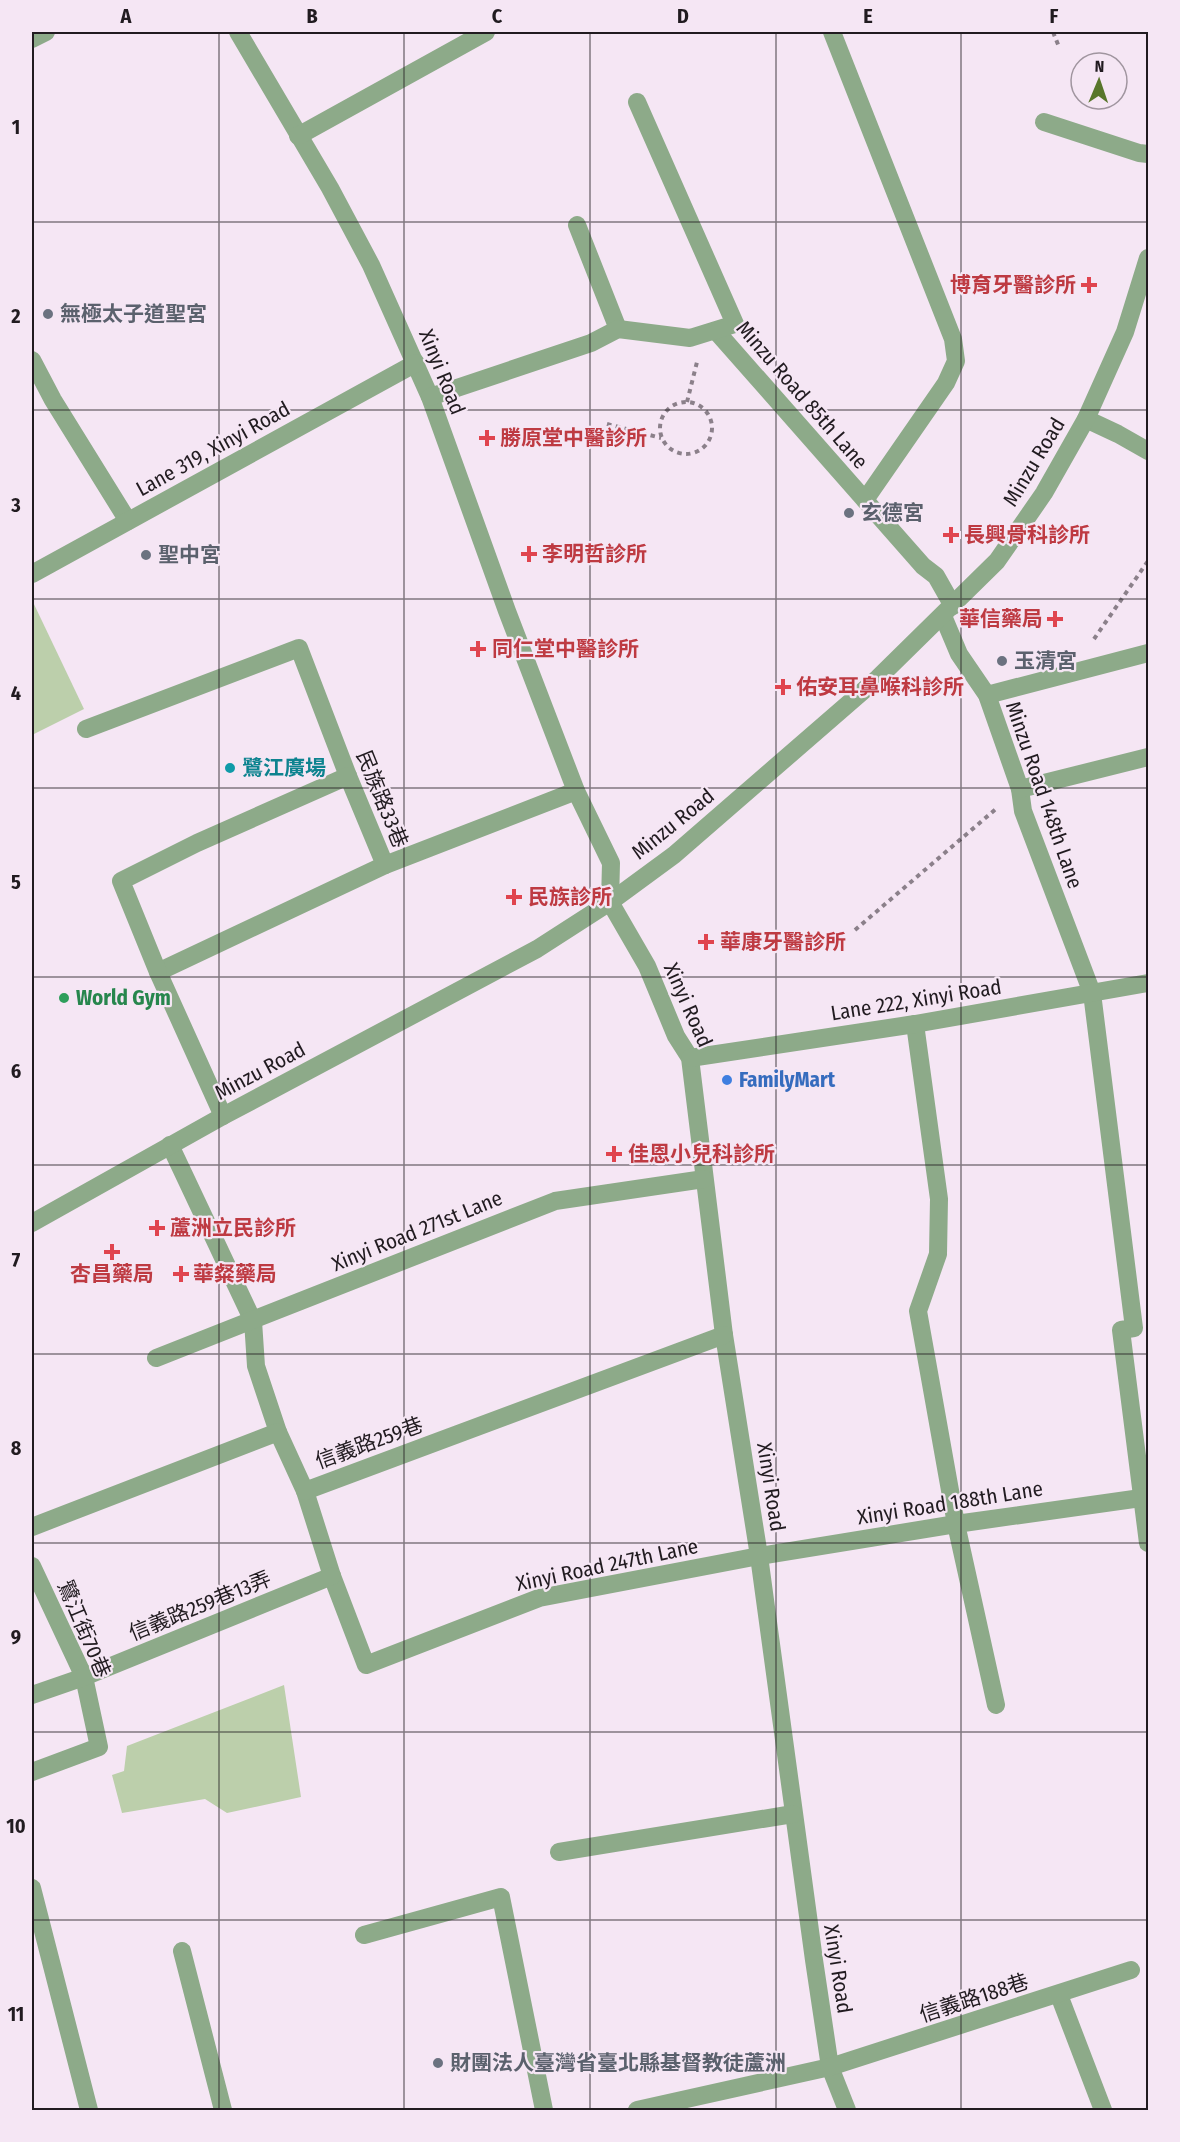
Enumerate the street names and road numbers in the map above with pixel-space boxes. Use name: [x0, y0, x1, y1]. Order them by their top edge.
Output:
street label: Minzu Road 85th Lane: [731, 316, 873, 474]
street label: Xinyi Road: [413, 326, 471, 418]
street label: Lane 319, Xinyi Road: [131, 396, 295, 502]
street label: Minzu Road: [997, 413, 1071, 511]
street label: Minzu Road 148th Lane: [1000, 698, 1088, 892]
street label: 民族路33巷: [351, 746, 413, 852]
street label: Minzu Road: [626, 783, 720, 865]
street label: Xinyi Road: [658, 959, 718, 1051]
street label: Lane 222, Xinyi Road: [829, 974, 1003, 1026]
street label: Minzu Road: [210, 1036, 310, 1106]
street label: Xinyi Road 271st Lane: [328, 1185, 506, 1277]
street label: 信義路259巷: [312, 1411, 426, 1475]
street label: Xinyi Road: [751, 1441, 791, 1533]
street label: Xinyi Road 188th Lane: [855, 1475, 1045, 1531]
street label: Xinyi Road 247th Lane: [514, 1533, 700, 1597]
street label: 信義路259巷13弄: [125, 1566, 275, 1646]
street label: 鷺江街70巷: [52, 1576, 116, 1682]
street label: Xinyi Road: [818, 1923, 858, 2015]
street label: 信義路188巷: [916, 1968, 1032, 2028]

